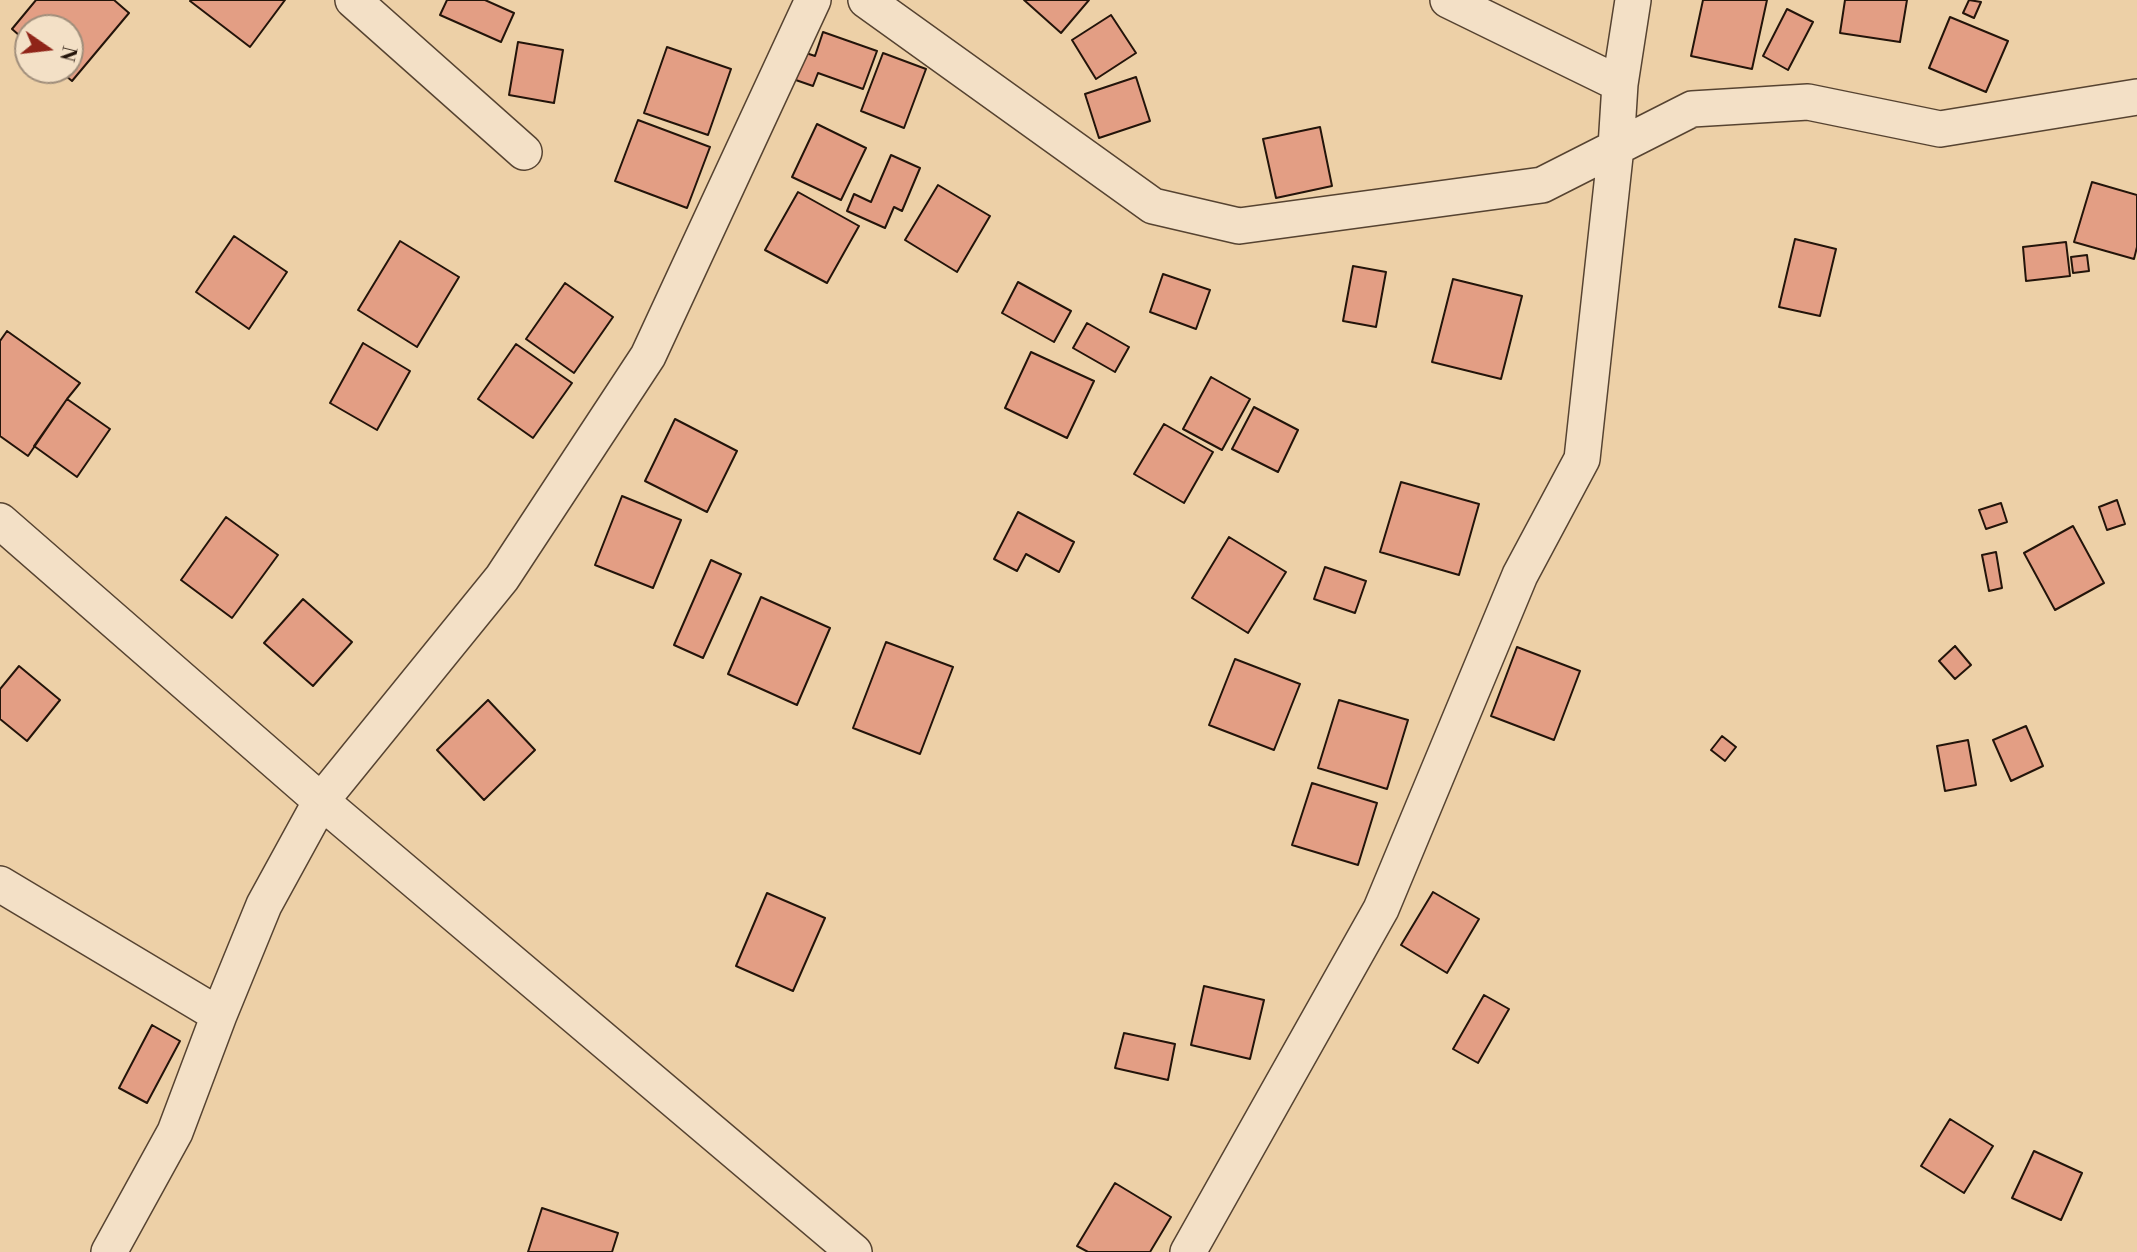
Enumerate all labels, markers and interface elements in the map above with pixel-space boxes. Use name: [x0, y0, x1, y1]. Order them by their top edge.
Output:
north arrow: [14, 14, 84, 84]
text: N: [54, 43, 81, 64]

